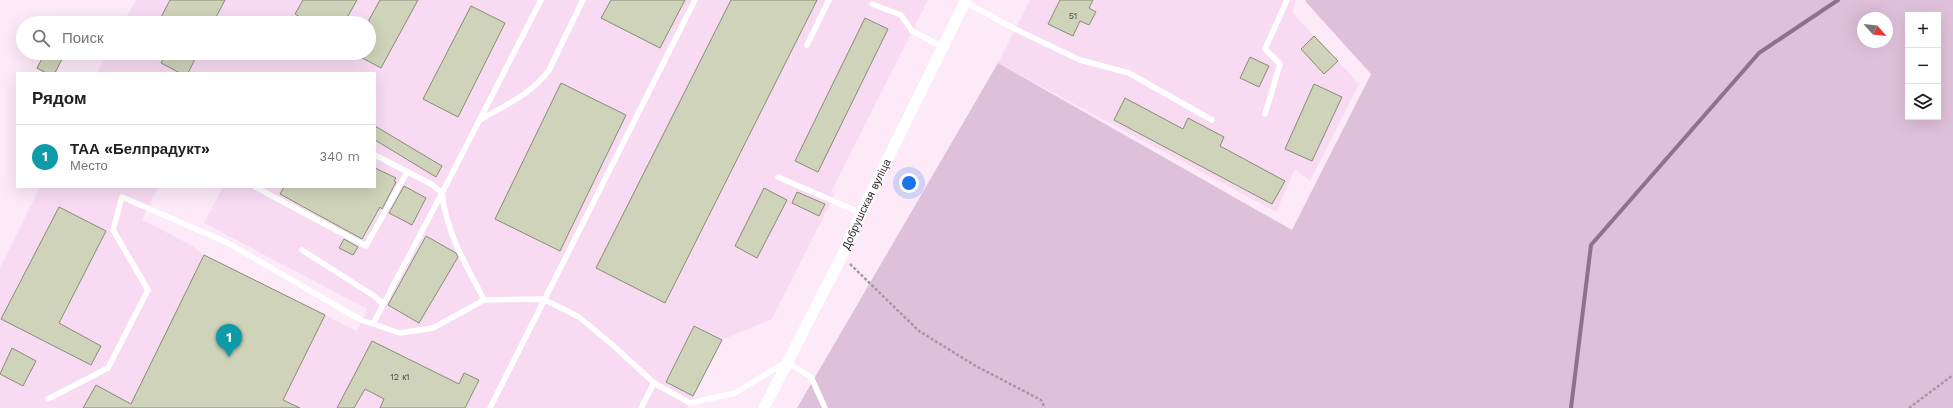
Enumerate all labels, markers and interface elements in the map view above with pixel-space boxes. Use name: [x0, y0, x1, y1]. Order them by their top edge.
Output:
house number: 51: [1069, 11, 1077, 21]
north arrow: [1857, 12, 1893, 48]
map controls: [1905, 12, 1941, 120]
button: +: [1905, 12, 1941, 48]
search box: [16, 16, 376, 60]
icon: search: [30, 27, 52, 49]
text: Поиск: [62, 29, 104, 47]
button: −: [1905, 48, 1941, 84]
button: layers: [1905, 84, 1941, 120]
text: Рядом: [32, 88, 87, 108]
text: ТАА «Белпрадукт»: [70, 140, 210, 158]
text: 1: [42, 149, 48, 164]
text: 340 m: [320, 149, 360, 164]
street label: Добрушская вуліца: [840, 156, 894, 252]
text: Место: [70, 158, 108, 173]
your location: [899, 173, 919, 193]
pin: 1: [216, 324, 242, 357]
house number: 12 к1: [390, 372, 410, 382]

